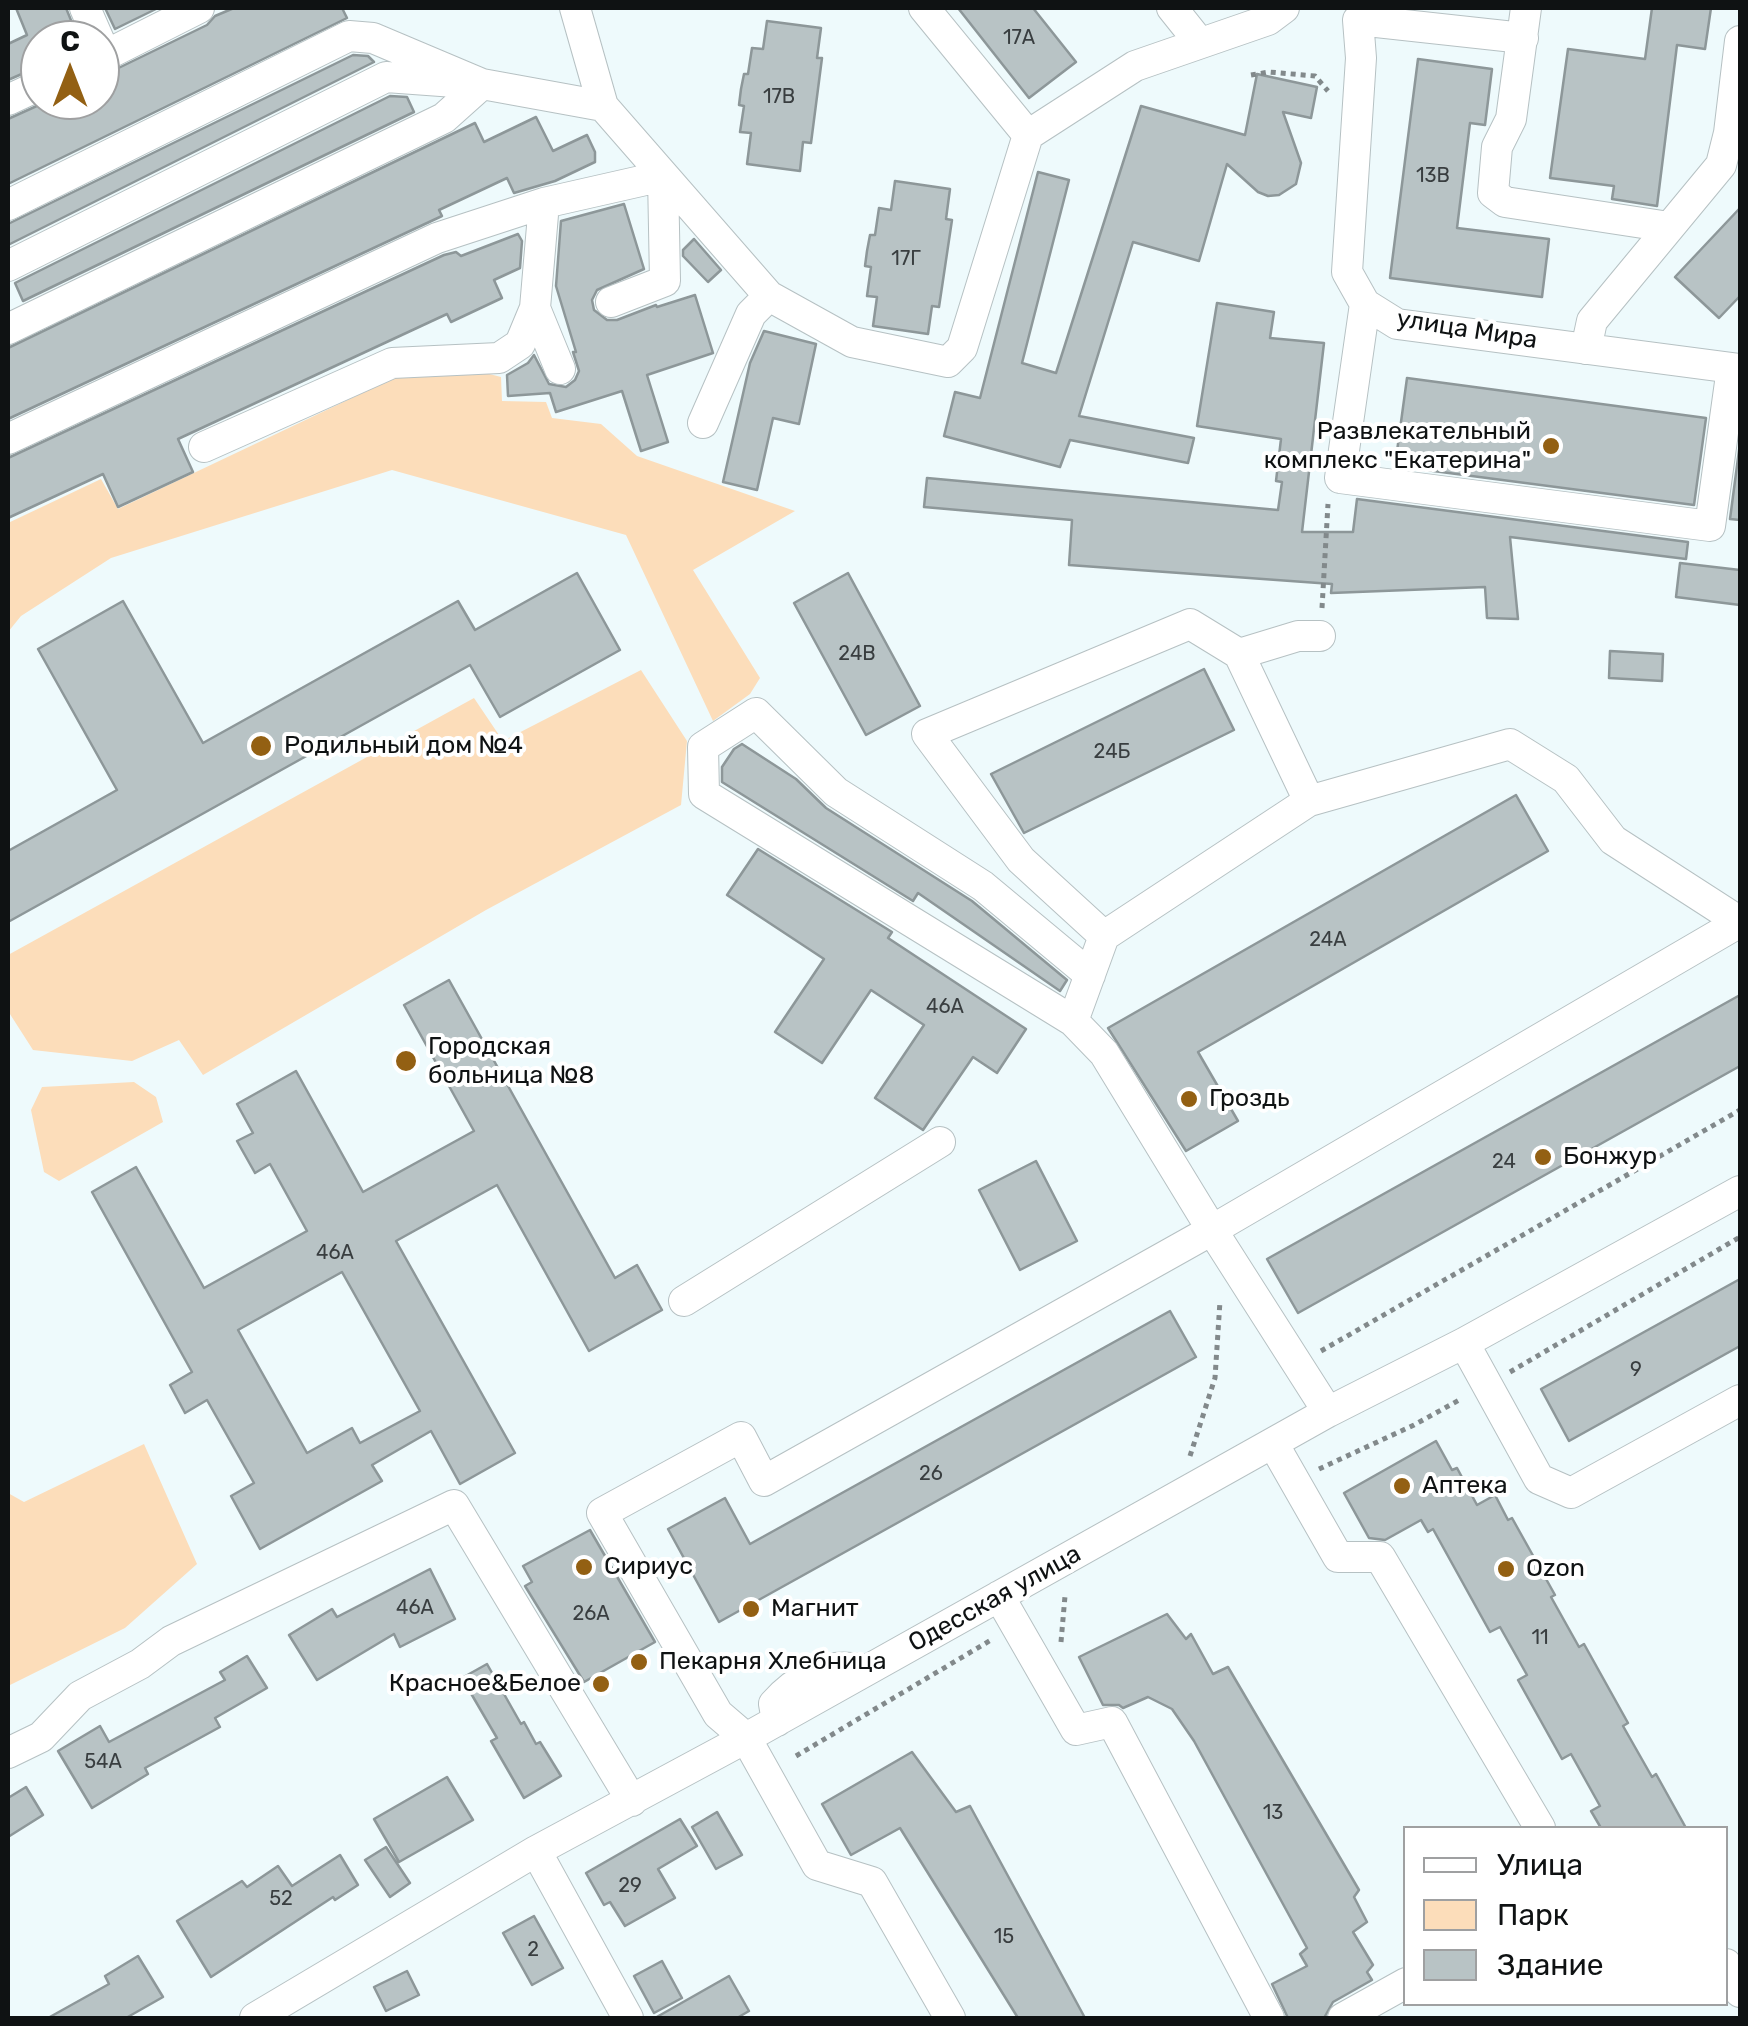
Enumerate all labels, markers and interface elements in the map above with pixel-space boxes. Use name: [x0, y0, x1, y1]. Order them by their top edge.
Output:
north arrow: [20, 20, 120, 120]
text: С: [60, 25, 80, 58]
house number: 17А: [1003, 26, 1035, 50]
house number: 17В: [763, 85, 795, 109]
house number: 13В: [1416, 164, 1450, 188]
house number: 17Г: [891, 247, 921, 271]
street label: улица Мира: [1395, 304, 1539, 356]
place label: Развлекательный комплекс "Екатерина": [1264, 417, 1531, 476]
marker: Развлекательный комплекс "Екатерина": [1540, 435, 1562, 457]
house number: 24В: [838, 642, 876, 666]
place label: Родильный дом №4: [284, 731, 523, 761]
marker: Родильный дом №4: [248, 733, 274, 759]
house number: 24Б: [1094, 740, 1130, 764]
house number: 24А: [1309, 928, 1347, 952]
house number: 46А: [926, 995, 964, 1019]
place label: Городская больница №8: [428, 1032, 594, 1091]
marker: Городская больница №8: [393, 1048, 419, 1074]
place label: Гроздь: [1209, 1084, 1290, 1114]
marker: Гроздь: [1178, 1088, 1200, 1110]
place label: Бонжур: [1563, 1142, 1657, 1172]
marker: Бонжур: [1532, 1146, 1554, 1168]
house number: 24: [1492, 1150, 1516, 1174]
house number: 46А: [316, 1241, 354, 1265]
house number: 9: [1630, 1358, 1642, 1382]
house number: 26: [919, 1462, 943, 1486]
place label: Аптека: [1422, 1471, 1508, 1501]
marker: Аптека: [1391, 1475, 1413, 1497]
street label: Одесская улица: [904, 1539, 1086, 1659]
place label: Сириус: [604, 1552, 693, 1582]
place label: Ozon: [1526, 1554, 1585, 1584]
marker: Сириус: [573, 1556, 595, 1578]
marker: Ozon: [1495, 1558, 1517, 1580]
place label: Магнит: [771, 1594, 859, 1624]
house number: 46А: [396, 1596, 434, 1620]
marker: Магнит: [740, 1598, 762, 1620]
house number: 26А: [572, 1602, 610, 1626]
house number: 11: [1531, 1626, 1549, 1650]
place label: Пекарня Хлебница: [659, 1647, 886, 1677]
marker: Пекарня Хлебница: [628, 1651, 650, 1673]
place label: Красное&Белое: [389, 1669, 581, 1699]
marker: Красное&Белое: [590, 1673, 612, 1695]
house number: 54А: [84, 1750, 122, 1774]
house number: 13: [1263, 1801, 1283, 1825]
legend: [1403, 1826, 1728, 2006]
text: Улица: [1497, 1847, 1583, 1883]
house number: 29: [618, 1874, 642, 1898]
house number: 52: [269, 1887, 293, 1911]
text: Парк: [1497, 1897, 1569, 1933]
house number: 15: [994, 1925, 1014, 1949]
house number: 2: [527, 1938, 539, 1962]
text: Здание: [1497, 1947, 1604, 1983]

